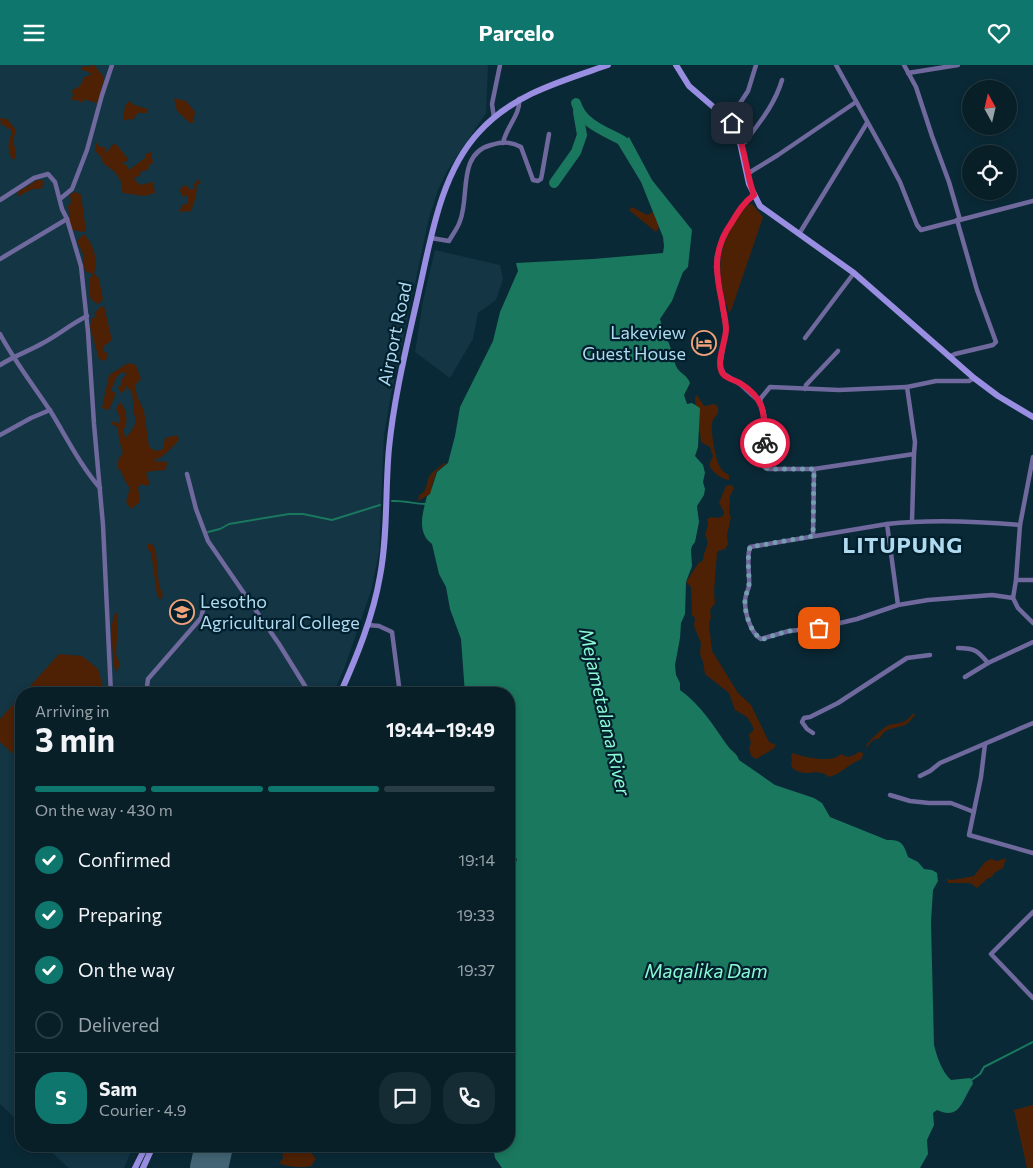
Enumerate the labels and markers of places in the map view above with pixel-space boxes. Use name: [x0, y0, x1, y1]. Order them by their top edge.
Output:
pin: [711, 102, 753, 144]
place label: Lakeview Guest House: [582, 321, 686, 364]
hotel icon: Lakeview Guest House: [691, 330, 717, 356]
place label: Lesotho Agricultural College: [200, 590, 360, 633]
school or university icon: Lesotho Agricultural College: [169, 599, 195, 625]
pin: [798, 607, 840, 649]

